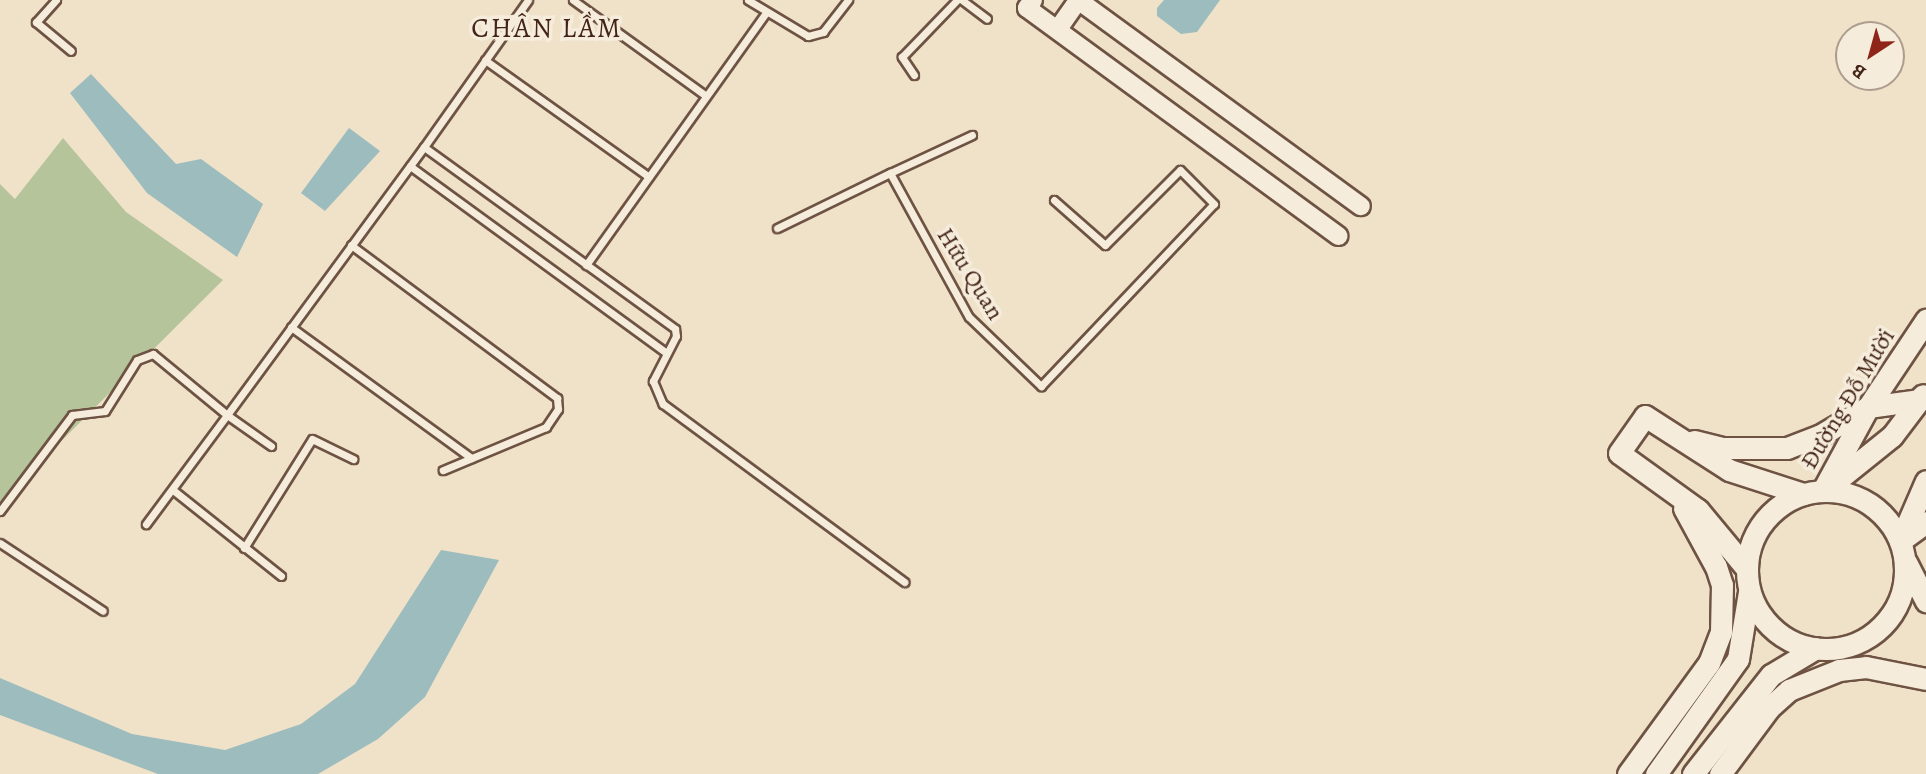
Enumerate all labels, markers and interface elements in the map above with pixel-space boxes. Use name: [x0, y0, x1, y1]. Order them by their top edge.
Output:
district label: CHÂN LẦM: [472, 11, 622, 45]
north arrow: [1835, 21, 1905, 91]
text: B: [1846, 57, 1871, 85]
street label: Hữu Quan: [930, 223, 1010, 325]
street label: Đường Đỗ Mười: [1795, 324, 1901, 474]

